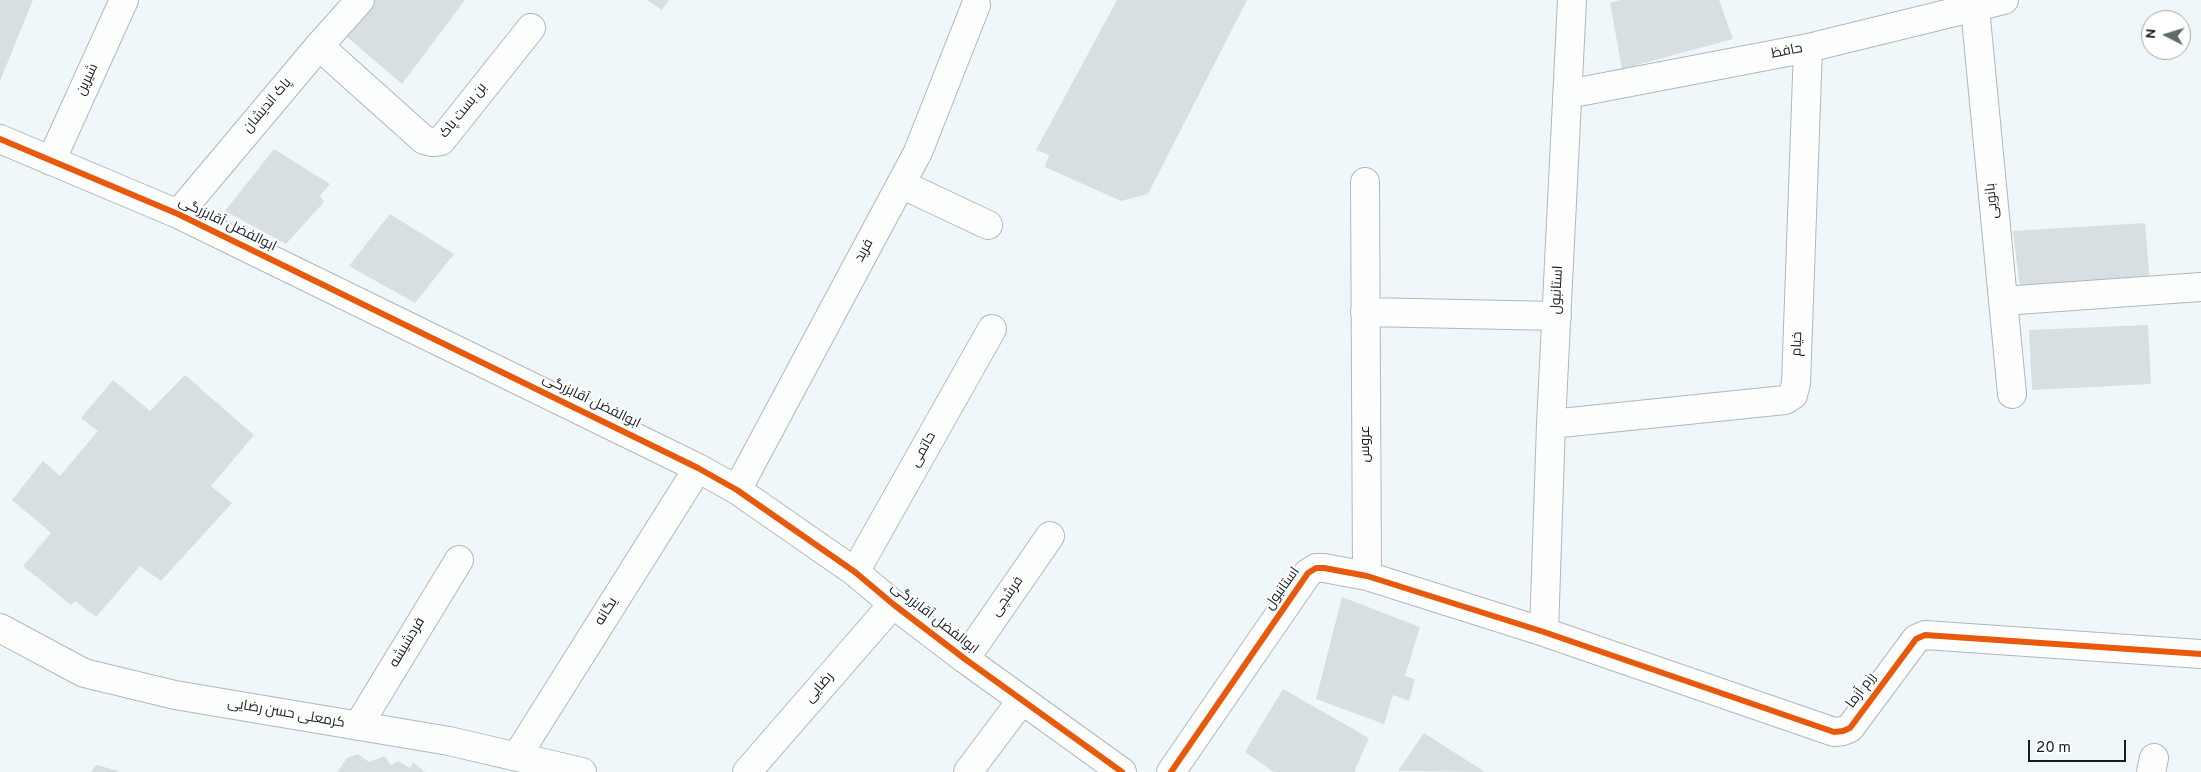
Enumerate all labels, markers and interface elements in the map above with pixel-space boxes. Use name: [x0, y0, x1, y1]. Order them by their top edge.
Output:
north arrow: [2141, 10, 2191, 60]
text: N: [2143, 28, 2160, 39]
street label: حافظ: [1770, 41, 1804, 63]
street label: شیرین: [73, 61, 103, 99]
street label: پاک اندیشان: [240, 75, 296, 137]
street label: بن بست پاک: [437, 80, 491, 142]
street label: بانویی: [1983, 182, 2003, 220]
street label: ابوالفضل آقابزرگی: [175, 194, 279, 256]
street label: فرید: [852, 236, 878, 266]
street label: استانبول: [1548, 265, 1568, 315]
street label: خیام: [1789, 331, 1807, 357]
street label: ابوالفضل آقابزرگی: [539, 371, 643, 433]
street label: عروس: [1358, 425, 1374, 463]
street label: حاتمی: [908, 430, 940, 470]
street label: استانبول: [1262, 564, 1304, 614]
street label: فرشچی: [988, 574, 1028, 620]
street label: ابوالفضل آقابزرگی: [887, 579, 981, 659]
street label: یگانه: [592, 595, 622, 629]
street label: فردشیشه: [387, 615, 429, 671]
street label: رضایی: [802, 669, 838, 707]
street label: رزم آزما: [1843, 670, 1881, 712]
street label: کرمعلی حسن رضایی: [226, 695, 346, 733]
scale bar: [2031, 730, 2128, 762]
text: 20 m: [2036, 739, 2071, 758]

